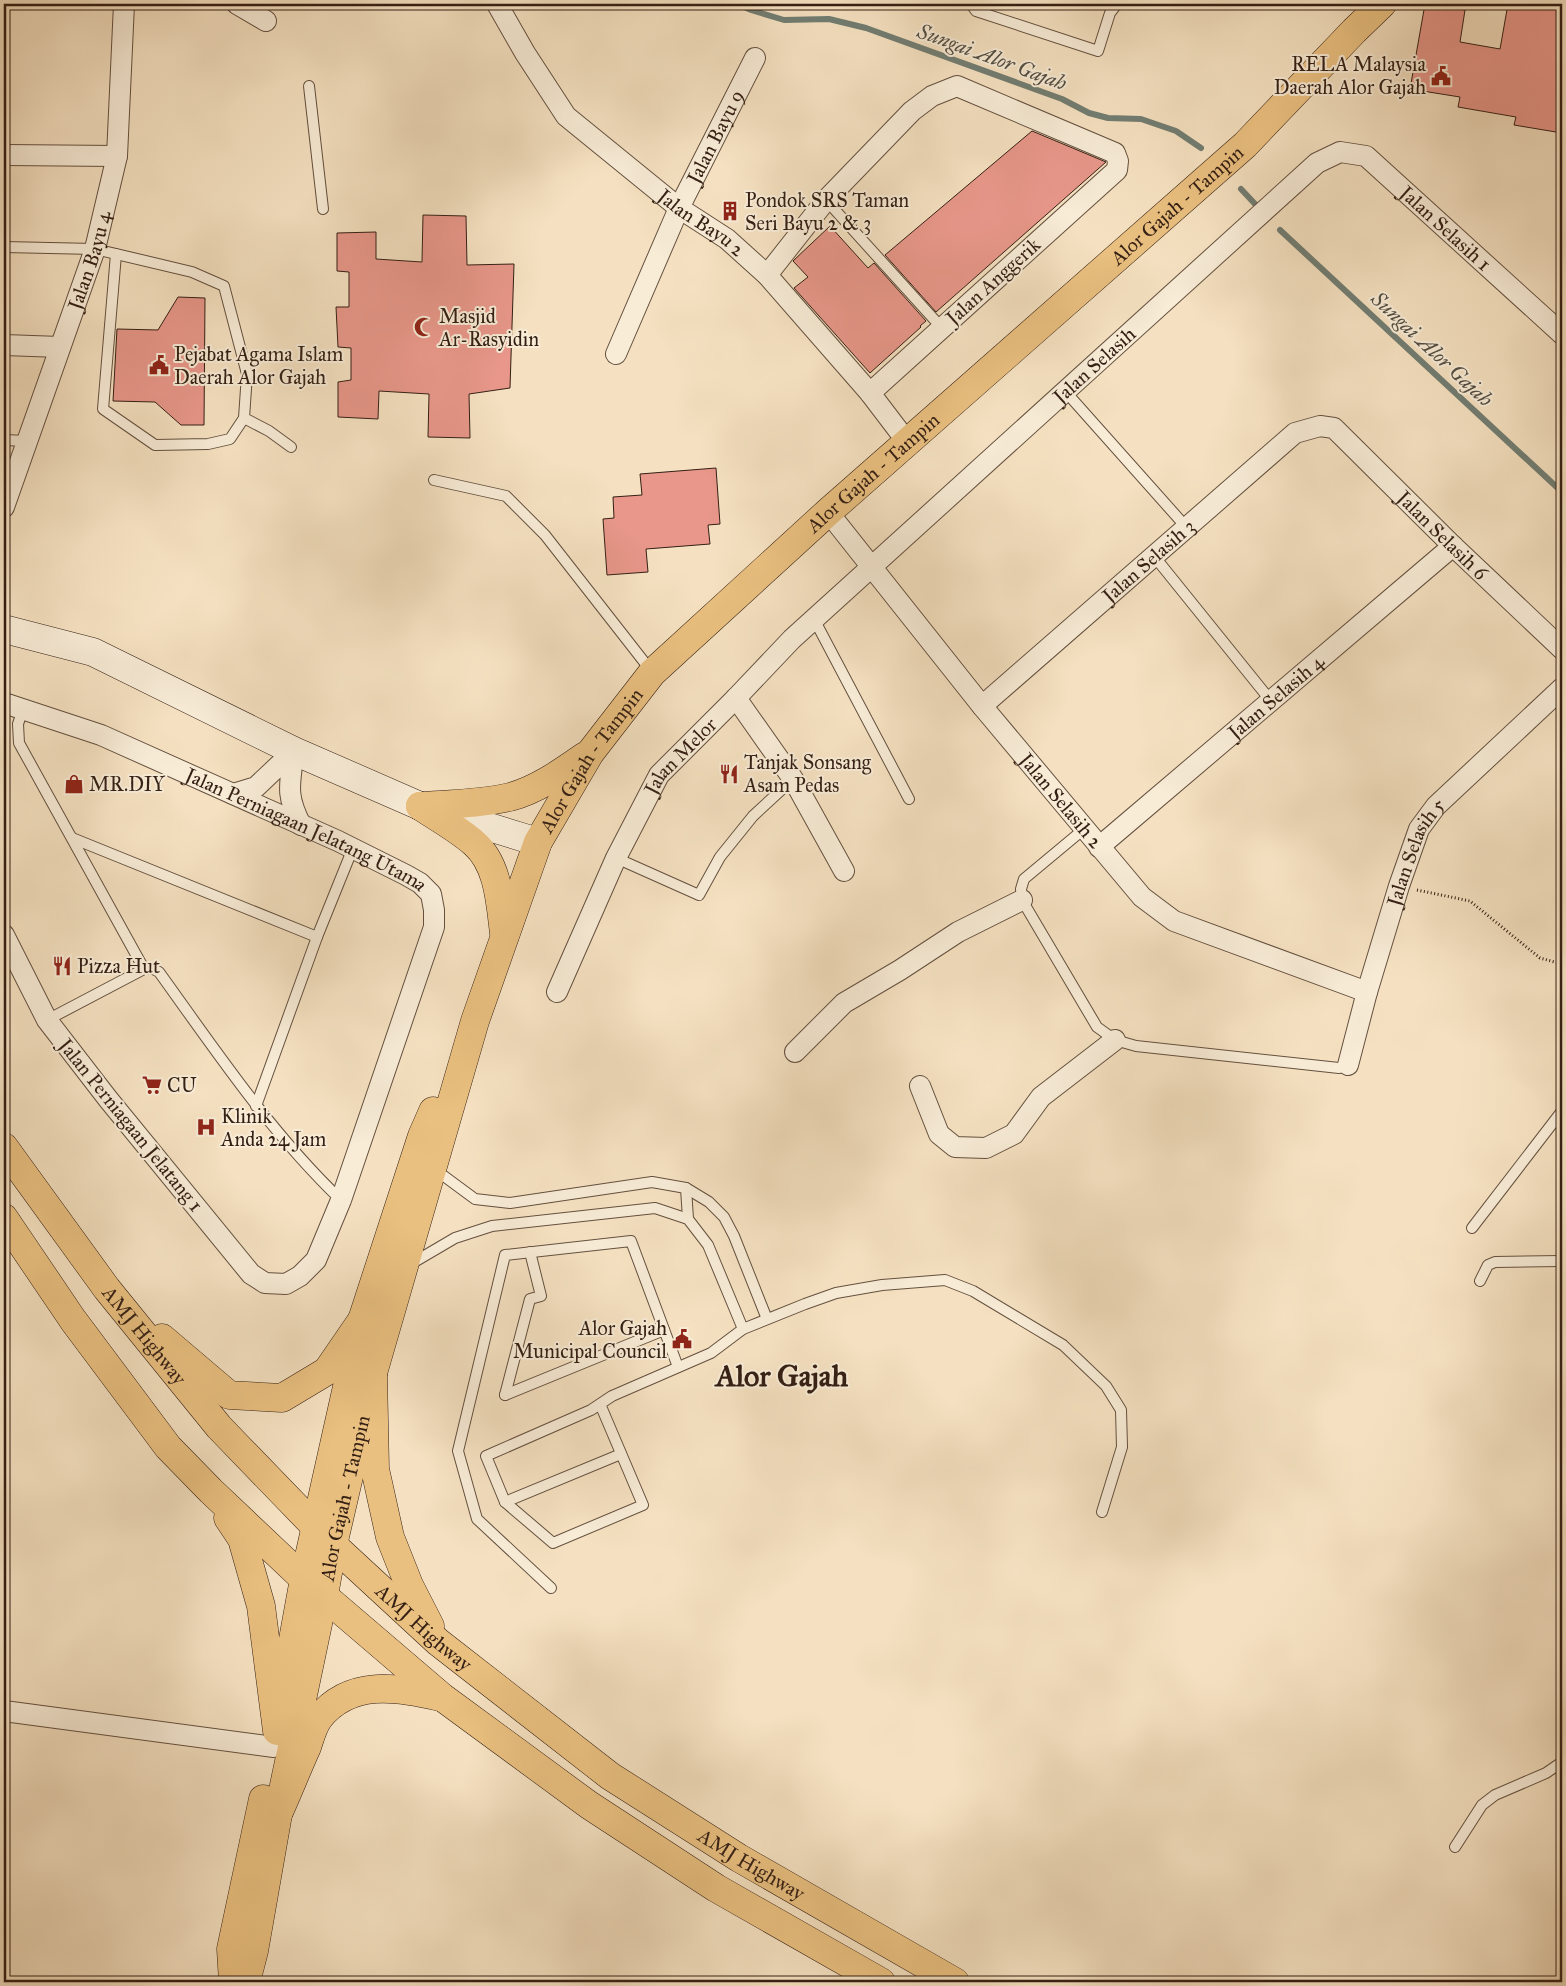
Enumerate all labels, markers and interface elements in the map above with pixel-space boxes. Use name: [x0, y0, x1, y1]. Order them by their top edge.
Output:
water label: Sungai Alor Gajah: [913, 18, 1070, 96]
place label: RELA Malaysia Daerah Alor Gajah: [1274, 52, 1427, 99]
public building icon: RELA Malaysia Daerah Alor Gajah: [1430, 65, 1452, 87]
street label: Jalan Bayu 9: [681, 86, 749, 190]
street label: Alor Gajah - Tampin: [1105, 140, 1248, 271]
street label: Jalan Selasih 1: [1393, 179, 1496, 276]
street label: Jalan Bayu 2: [651, 182, 750, 261]
place label: Pondok SRS Taman Seri Bayu 2 & 3: [745, 188, 909, 235]
building icon: Pondok SRS Taman Seri Bayu 2 & 3: [719, 200, 741, 222]
street label: Jalan Bayu 4: [62, 208, 116, 315]
street label: Jalan Anggerik: [939, 232, 1046, 332]
water label: Sungai Alor Gajah: [1365, 285, 1498, 412]
place label: Masjid Ar-Rasyidin: [438, 304, 539, 351]
mosque icon: Masjid Ar-Rasyidin: [413, 316, 435, 338]
street label: Jalan Selasih: [1047, 322, 1140, 411]
place label: Pejabat Agama Islam Daerah Alor Gajah: [174, 342, 343, 389]
public building icon: Pejabat Agama Islam Daerah Alor Gajah: [148, 354, 170, 376]
street label: Alor Gajah - Tampin: [801, 408, 944, 538]
street label: Jalan Selasih 6: [1390, 484, 1493, 585]
street label: Jalan Selasih 3: [1096, 514, 1200, 610]
street label: Jalan Selasih 4: [1221, 649, 1329, 746]
street label: Alor Gajah - Tampin: [534, 683, 648, 838]
street label: Jalan Melor: [638, 712, 722, 801]
street label: Jalan Selasih 2: [1012, 746, 1108, 853]
place label: Tanjak Sonsang Asam Pedas: [743, 750, 872, 797]
street label: Jalan Perniagaan Jelatang Utama: [179, 762, 433, 896]
restaurant icon: Tanjak Sonsang Asam Pedas: [718, 763, 740, 785]
place label: MR.DIY: [89, 772, 166, 796]
shop icon: MR.DIY: [63, 773, 85, 795]
street label: Jalan Selasih 5: [1381, 792, 1449, 911]
place label: Pizza Hut: [77, 954, 160, 978]
restaurant icon: Pizza Hut: [51, 955, 73, 977]
street label: Jalan Perniagaan Jelatang 1: [52, 1032, 208, 1217]
place label: CU: [167, 1073, 197, 1097]
supermarket icon: CU: [141, 1074, 163, 1096]
place label: Klinik Anda 24 Jam: [220, 1104, 326, 1152]
hospital icon: Klinik Anda 24 Jam: [195, 1116, 217, 1138]
street label: AMJ Highway: [97, 1280, 192, 1390]
place label: Alor Gajah Municipal Council: [513, 1316, 668, 1363]
public building icon: Alor Gajah Municipal Council: [671, 1328, 693, 1350]
district label: Alor Gajah: [714, 1358, 849, 1394]
street label: Alor Gajah - Tampin: [315, 1413, 375, 1584]
street label: AMJ Highway: [370, 1578, 477, 1676]
street label: AMJ Highway: [693, 1823, 810, 1906]

